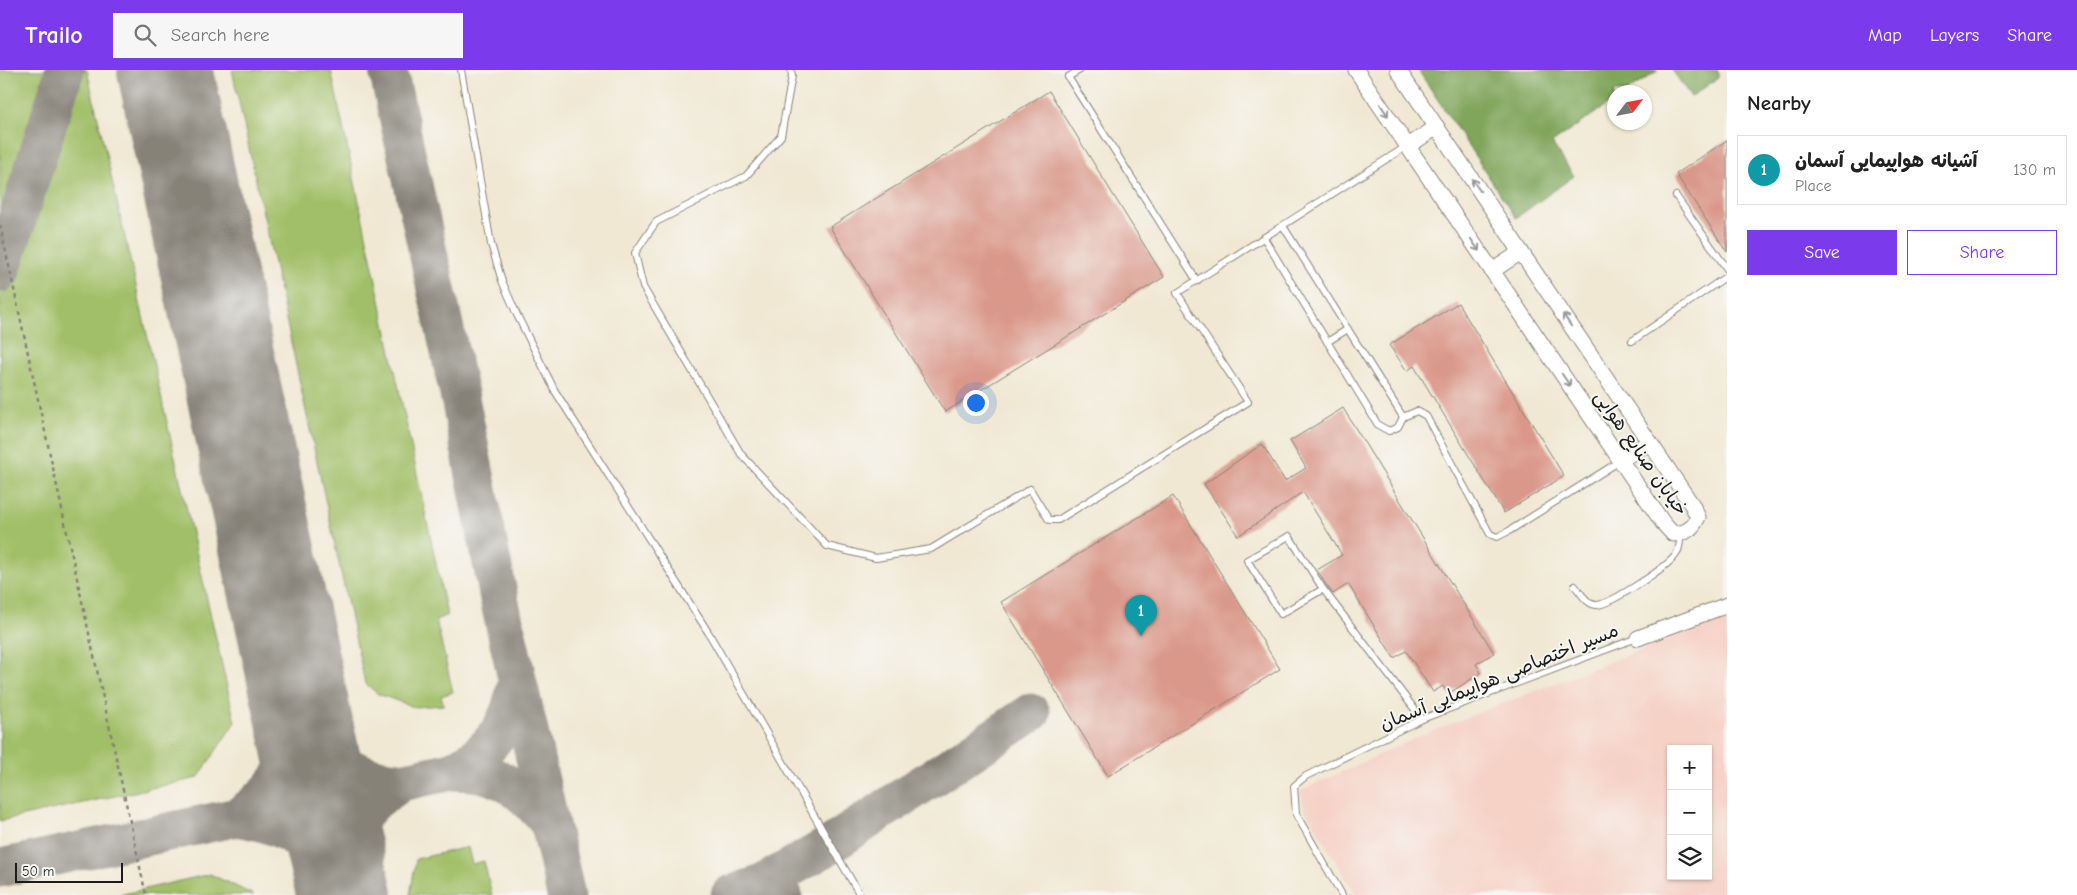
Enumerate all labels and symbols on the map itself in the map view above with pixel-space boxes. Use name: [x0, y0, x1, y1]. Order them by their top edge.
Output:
north arrow: [1607, 85, 1652, 130]
one-way arrow: [1379, 103, 1389, 117]
one-way arrow: [1471, 178, 1481, 192]
one-way arrow: [1469, 238, 1480, 252]
one-way arrow: [1562, 313, 1572, 327]
one-way arrow: [1561, 372, 1571, 386]
street label: خیابان صنایع هوایی: [1588, 386, 1692, 521]
your location: [963, 390, 989, 416]
pin: 1: [1125, 595, 1157, 636]
street label: مسیر اختصاصی هواپیمایی آسمان: [1376, 619, 1622, 736]
scale bar: [15, 860, 122, 883]

